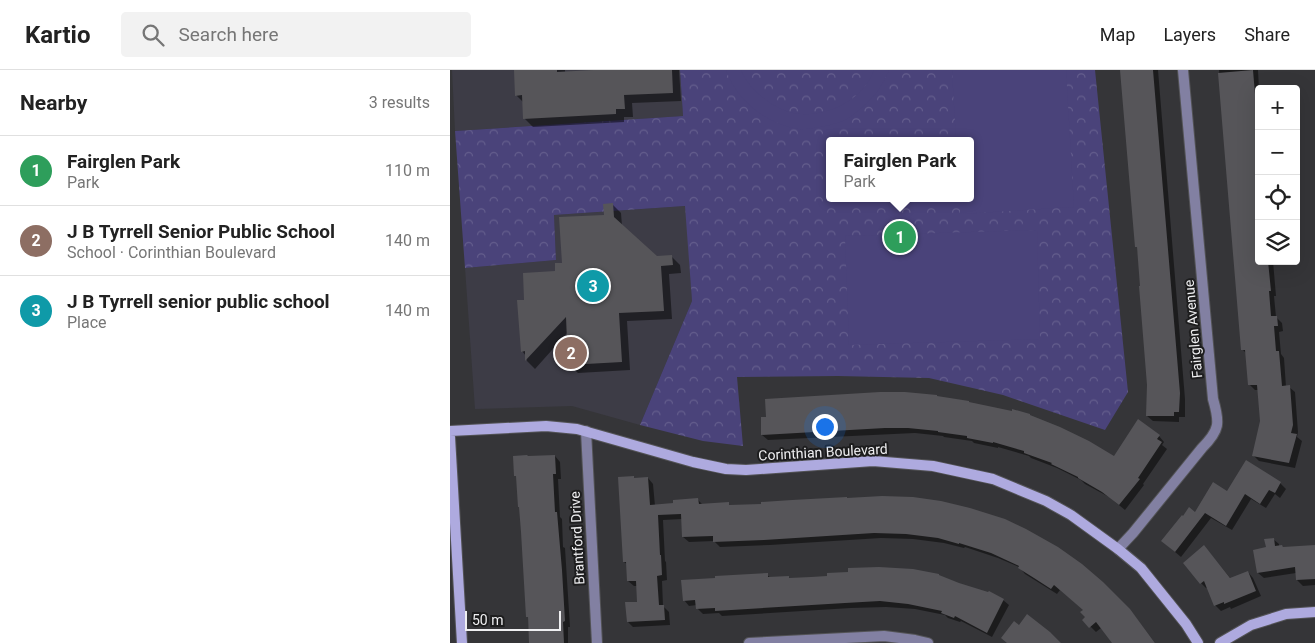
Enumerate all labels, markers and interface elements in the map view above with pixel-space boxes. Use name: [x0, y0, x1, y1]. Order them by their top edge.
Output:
search box: [121, 12, 471, 57]
text: Kartio: [25, 21, 91, 49]
icon: search: [139, 21, 167, 49]
text: Search here: [179, 23, 278, 46]
text: Map: [1100, 24, 1135, 45]
text: Layers: [1163, 24, 1216, 45]
text: Share: [1244, 24, 1290, 45]
map controls: [1255, 85, 1300, 265]
button: +: [1255, 85, 1300, 130]
text: Nearby: [20, 91, 87, 115]
text: 3 results: [369, 93, 430, 112]
button: −: [1255, 130, 1300, 175]
popup: [826, 137, 974, 202]
text: Fairglen Park: [843, 149, 957, 172]
text: Fairglen Park: [67, 150, 180, 173]
text: 1: [31, 161, 41, 180]
text: 110 m: [385, 161, 430, 180]
text: Park: [843, 172, 876, 191]
text: Park: [67, 173, 99, 192]
button: locate: [1255, 175, 1300, 220]
pin: 1: [884, 218, 916, 256]
text: J B Tyrrell Senior Public School: [67, 220, 335, 243]
button: layers: [1255, 220, 1300, 265]
text: 2: [31, 231, 41, 250]
text: 140 m: [385, 231, 430, 250]
text: School · Corinthian Boulevard: [67, 243, 276, 262]
pin: 3: [577, 267, 609, 305]
street label: Fairglen Avenue: [1181, 279, 1205, 379]
text: J B Tyrrell senior public school: [67, 290, 330, 313]
text: 3: [31, 301, 41, 320]
text: 140 m: [385, 301, 430, 320]
text: Place: [67, 313, 107, 332]
pin: 2: [555, 334, 587, 372]
your location: [812, 414, 838, 440]
street label: Corinthian Boulevard: [758, 441, 888, 463]
street label: Brantford Drive: [567, 491, 587, 585]
scale bar: [465, 608, 561, 631]
text: 50 m: [472, 612, 504, 628]

